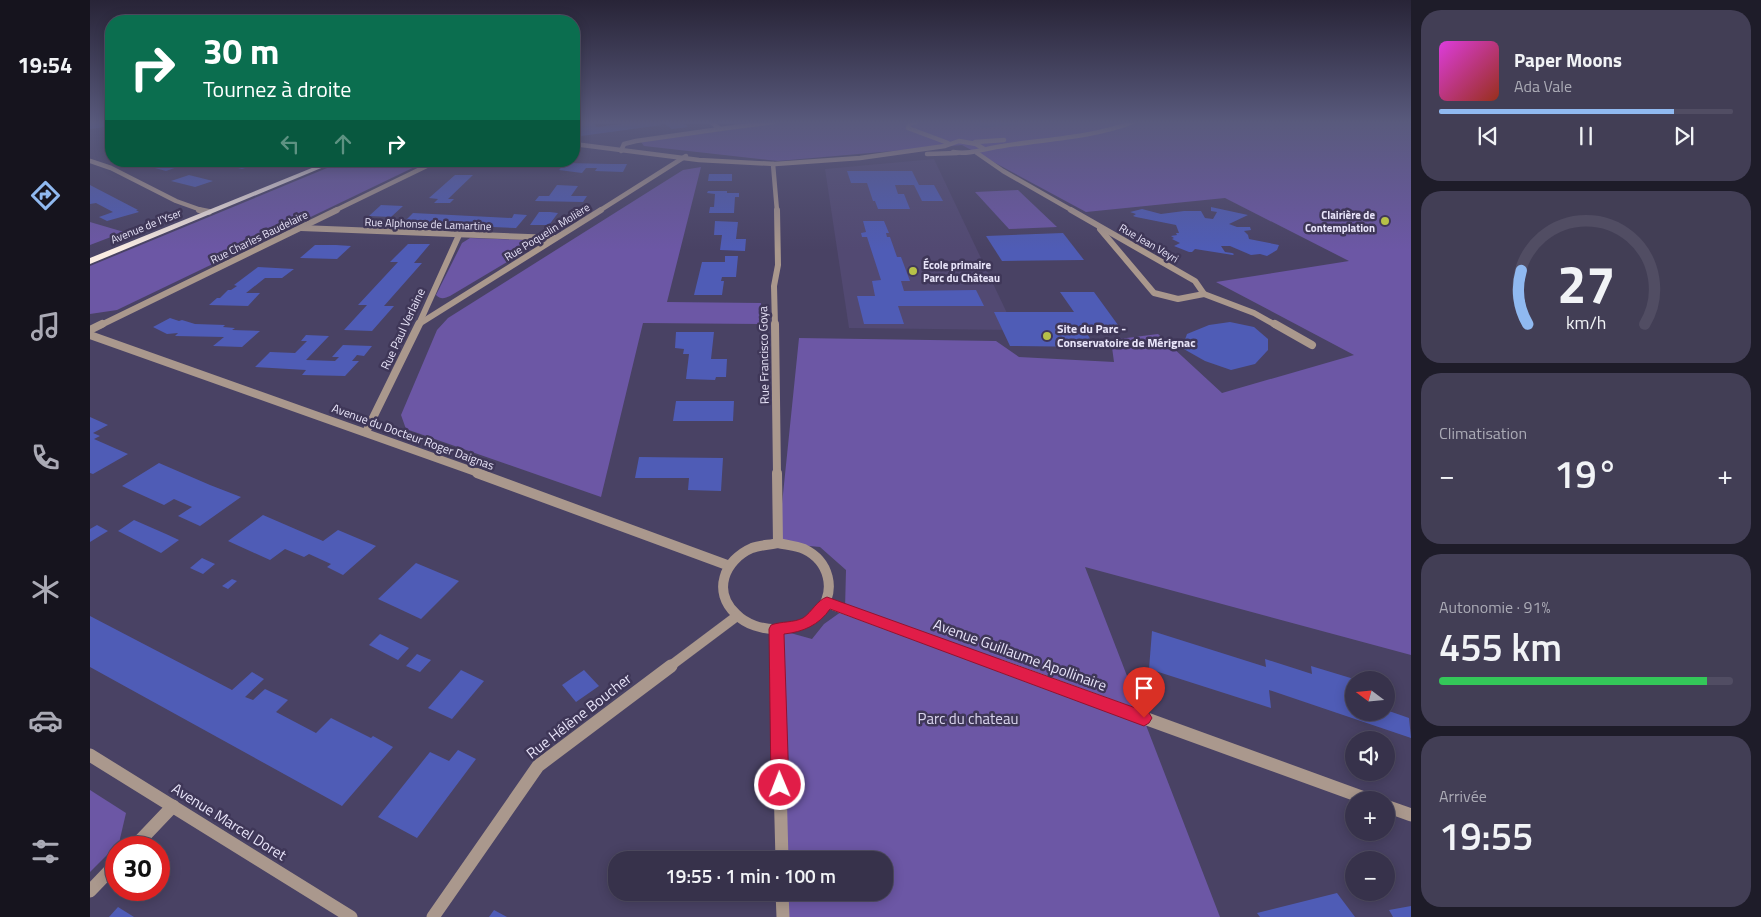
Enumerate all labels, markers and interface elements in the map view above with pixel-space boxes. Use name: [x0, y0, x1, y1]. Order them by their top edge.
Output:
text: 30 m: [203, 24, 279, 78]
icon: right: [120, 35, 185, 100]
text: Paper Moons: [1514, 45, 1622, 74]
text: 19:54: [18, 48, 72, 82]
text: Tournez à droite: [203, 72, 351, 106]
text: Ada Vale: [1514, 74, 1572, 98]
icon: previous: [1474, 122, 1502, 150]
icon: pause: [1572, 122, 1600, 150]
icon: next: [1670, 122, 1698, 150]
icon: left: [276, 130, 304, 158]
icon: ahead: [329, 130, 357, 158]
icon: right: [382, 130, 410, 158]
icon: directions: [28, 178, 63, 213]
street label: Rue Poquelin Molière: [501, 199, 593, 265]
street label: Avenue de l'Yser: [108, 204, 184, 247]
street label: Rue Charles Baudelaire: [208, 206, 311, 268]
place label: Clairière de Contemplation: [1305, 207, 1375, 236]
street label: Rue Alphonse de Lamartine: [364, 214, 492, 234]
marker: Clairière de Contemplation: [1379, 215, 1391, 227]
street label: Rue Jean Veyri: [1116, 220, 1182, 266]
text: 27: [1557, 244, 1615, 323]
place label: École primaire Parc du Château: [923, 257, 1000, 286]
marker: École primaire Parc du Château: [907, 265, 919, 277]
street label: Rue Paul Verlaine: [375, 285, 430, 373]
street label: Rue Francisco Goya: [753, 306, 774, 404]
icon: music: [28, 309, 63, 344]
text: km/h: [1566, 309, 1606, 336]
place label: Site du Parc - Conservatoire de Mérignac: [1057, 319, 1196, 352]
marker: Site du Parc - Conservatoire de Mérignac: [1041, 330, 1053, 342]
street label: Avenue du Docteur Roger Daignas: [329, 398, 497, 475]
text: Climatisation: [1439, 421, 1527, 445]
icon: phone: [28, 440, 63, 475]
text: 19°: [1554, 445, 1618, 503]
text: −: [1439, 453, 1455, 496]
text: +: [1717, 453, 1733, 496]
icon: climate: [28, 572, 63, 607]
text: Autonomie · 91%: [1439, 595, 1551, 619]
street label: Avenue Guillaume Apollinaire: [930, 612, 1110, 697]
text: 455 km: [1439, 618, 1562, 676]
street label: Rue Hélène Boucher: [521, 667, 636, 764]
pin: [1123, 667, 1165, 718]
north arrow: [1345, 671, 1395, 721]
map controls: [1345, 671, 1395, 901]
icon: arrive: [1130, 674, 1158, 702]
icon: car: [28, 703, 63, 738]
park label: Parc du chateau: [918, 707, 1018, 730]
button: sound: [1345, 731, 1395, 781]
position arrow: [753, 758, 805, 810]
street label: Avenue Marcel Doret: [167, 777, 292, 867]
text: Arrivée: [1439, 784, 1487, 808]
button: +: [1345, 791, 1395, 841]
text: 19:55: [1439, 807, 1533, 865]
icon: filters: [28, 834, 63, 869]
speed limit sign: 30: [105, 836, 170, 901]
button: −: [1345, 851, 1395, 901]
text: 19:55 · 1 min · 100 m: [665, 861, 836, 890]

